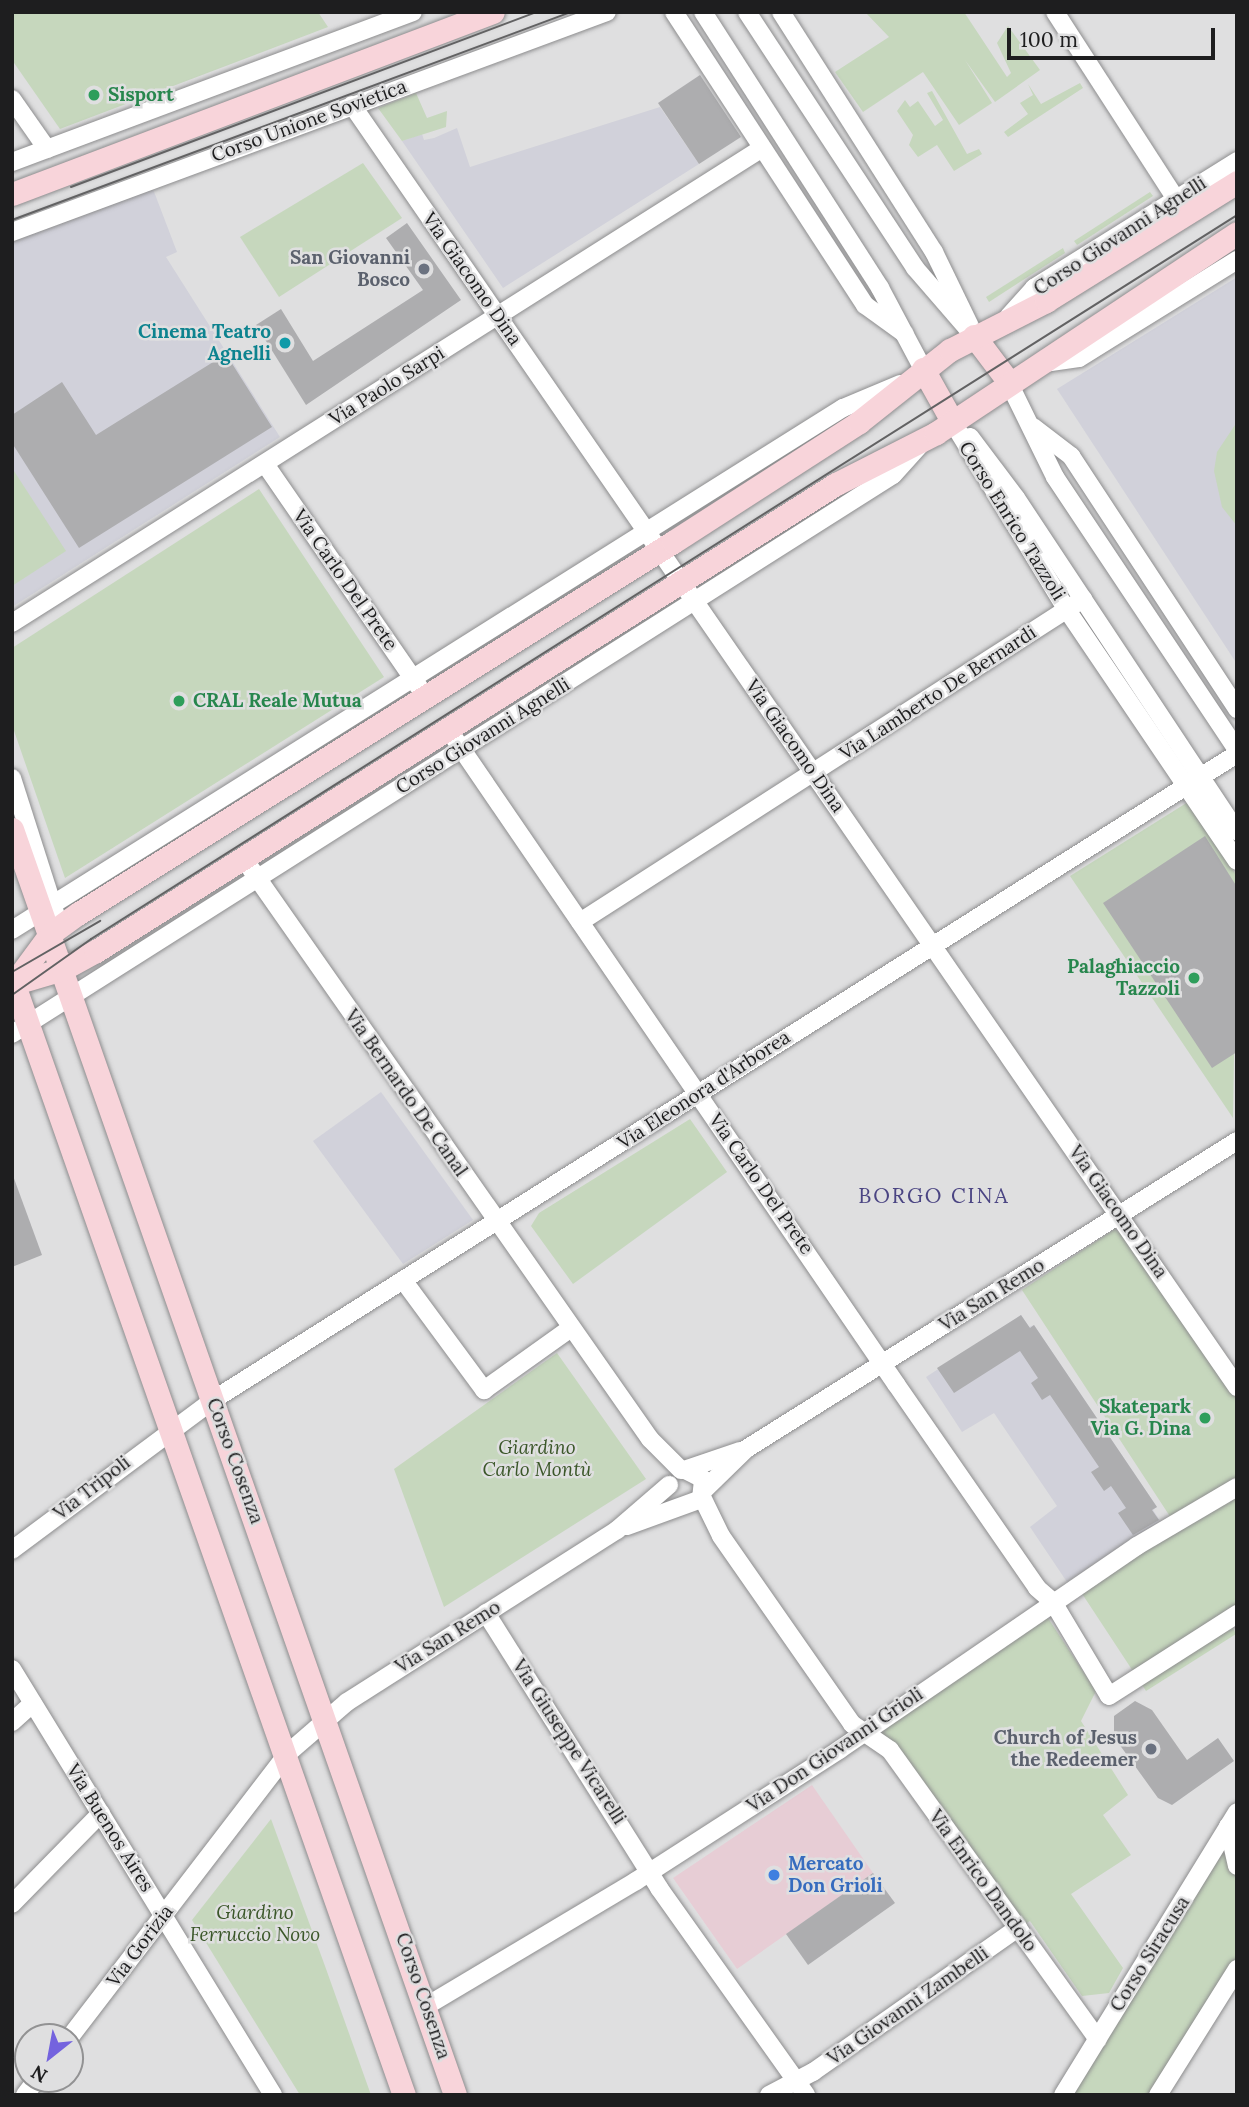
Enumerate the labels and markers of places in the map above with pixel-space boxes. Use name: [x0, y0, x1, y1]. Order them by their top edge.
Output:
place label: Sisport: [108, 84, 174, 106]
marker: Sisport: [86, 87, 102, 103]
place label: San Giovanni Bosco: [290, 247, 410, 291]
marker: San Giovanni Bosco: [416, 261, 432, 277]
place label: Cinema Teatro Agnelli: [138, 321, 271, 365]
marker: Cinema Teatro Agnelli: [277, 335, 293, 351]
place label: CRAL Reale Mutua: [193, 690, 362, 712]
marker: CRAL Reale Mutua: [171, 693, 187, 709]
place label: Palaghiaccio Tazzoli: [1067, 956, 1180, 1000]
marker: Palaghiaccio Tazzoli: [1186, 970, 1202, 986]
place label: Skatepark Via G. Dina: [1090, 1396, 1191, 1440]
marker: Skatepark Via G. Dina: [1197, 1410, 1213, 1426]
place label: Church of Jesus the Redeemer: [994, 1727, 1137, 1771]
marker: Church of Jesus the Redeemer: [1143, 1741, 1159, 1757]
place label: Mercato Don Grioli: [788, 1853, 883, 1897]
marker: Mercato Don Grioli: [766, 1867, 782, 1883]

